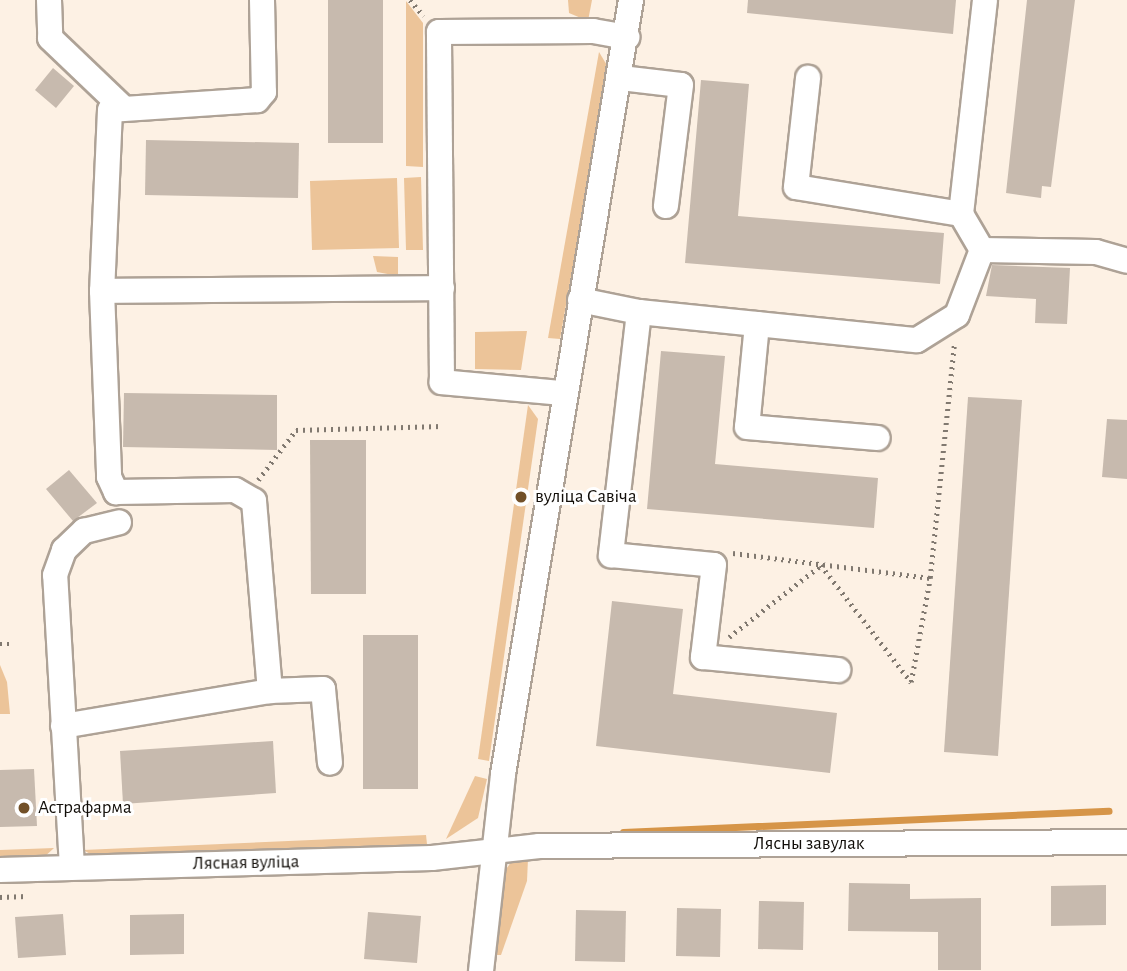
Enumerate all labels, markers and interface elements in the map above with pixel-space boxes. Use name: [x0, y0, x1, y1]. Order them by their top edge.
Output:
place label: вуліца Савіча: [535, 486, 637, 508]
marker: вуліца Савіча: [513, 489, 529, 505]
place label: Астрафарма: [38, 797, 132, 819]
marker: Астрафарма: [16, 800, 32, 816]
street label: Лясны завулак: [754, 833, 864, 855]
street label: Лясная вуліца: [192, 851, 300, 875]

